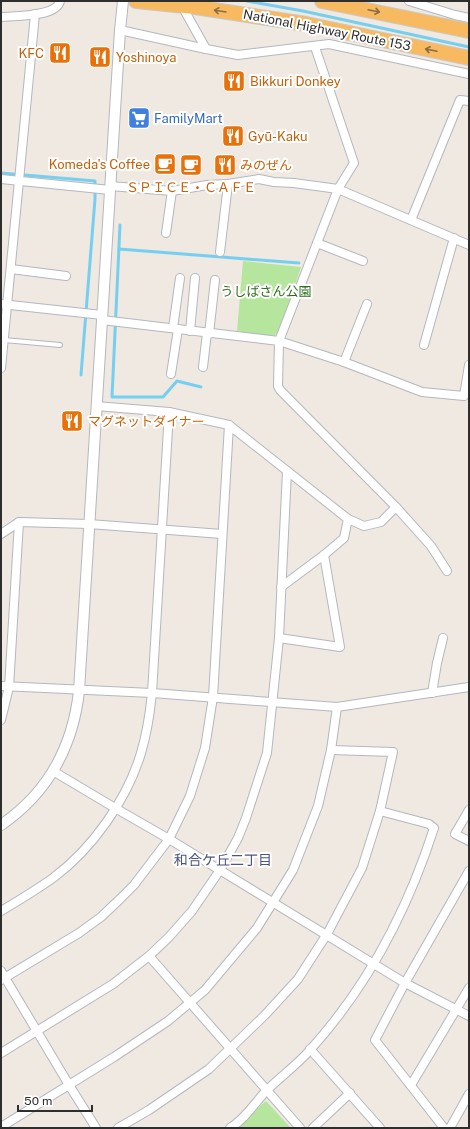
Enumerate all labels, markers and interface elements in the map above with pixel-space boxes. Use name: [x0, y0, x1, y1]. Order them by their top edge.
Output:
street label: National Highway Route 153: [242, 6, 412, 54]
one-way arrow: [214, 7, 227, 15]
one-way arrow: [367, 8, 380, 16]
restaurant icon: KFC: [47, 40, 73, 66]
restaurant icon: Yoshinoya: [87, 44, 113, 70]
place label: KFC: [18, 46, 44, 61]
one-way arrow: [425, 46, 438, 54]
place label: Yoshinoya: [116, 50, 177, 65]
restaurant icon: Bikkuri Donkey: [221, 68, 247, 94]
place label: Bikkuri Donkey: [250, 74, 341, 89]
supermarket icon: FamilyMart: [126, 105, 152, 131]
place label: FamilyMart: [154, 111, 223, 126]
restaurant icon: Gyū-Kaku: [220, 123, 246, 149]
place label: Gyū-Kaku: [248, 129, 308, 144]
cafe icon: Komeda's Coffee: [152, 151, 178, 177]
cafe icon: ＳＰＩＣＥ・ＣＡＦＥ: [178, 152, 204, 178]
restaurant icon: みのぜん: [212, 152, 238, 178]
place label: Komeda's Coffee: [49, 157, 150, 172]
place label: みのぜん: [240, 158, 292, 173]
place label: ＳＰＩＣＥ・ＣＡＦＥ: [126, 180, 256, 195]
park label: うしばさん公園: [220, 284, 312, 299]
restaurant icon: マグネットダイナー: [59, 408, 85, 434]
place label: マグネットダイナー: [88, 414, 205, 429]
district label: 和合ケ丘二丁目: [174, 852, 272, 868]
scale bar: [18, 1087, 92, 1113]
text: 50 m: [24, 1094, 52, 1108]

